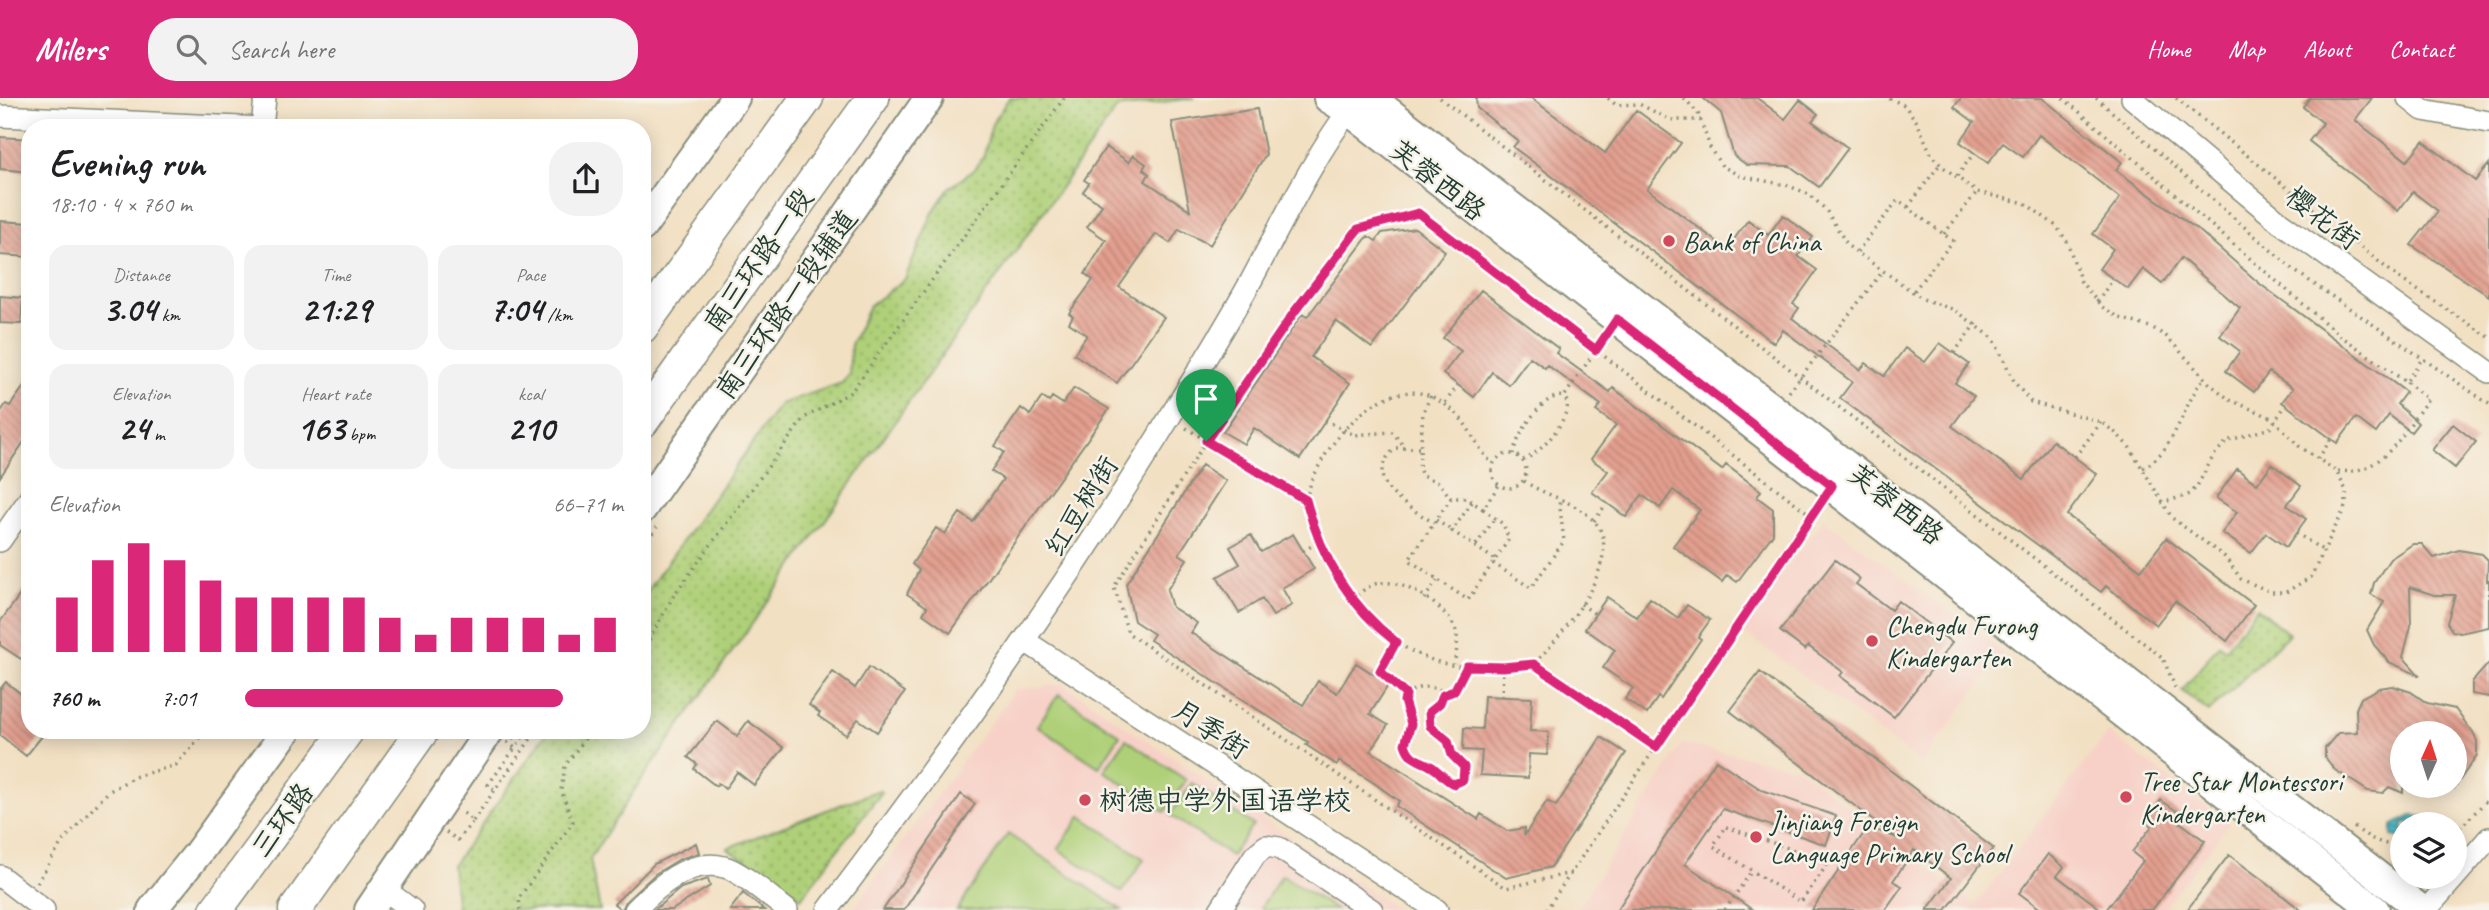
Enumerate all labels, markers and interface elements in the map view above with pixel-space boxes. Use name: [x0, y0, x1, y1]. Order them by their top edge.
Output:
search box: [148, 18, 638, 81]
text: Milers: [35, 28, 106, 70]
icon: search: [172, 30, 210, 68]
text: Search here: [228, 33, 334, 66]
text: Home: [2147, 34, 2190, 64]
text: Map: [2228, 34, 2265, 64]
text: About: [2303, 34, 2351, 64]
text: Contact: [2389, 34, 2454, 64]
street label: 芙蓉西路: [1383, 132, 1493, 228]
text: Evening run: [49, 140, 205, 187]
button: share: [549, 142, 623, 216]
street label: 樱花街: [2279, 179, 2367, 257]
street label: 南三环路一段: [695, 181, 821, 339]
text: 18:10 · 4 × 760 m: [49, 190, 192, 219]
street label: 南三环路一段辅道: [707, 202, 865, 406]
place label: Bank of China: [1683, 224, 1822, 259]
marker: Bank of China: [1661, 233, 1677, 249]
text: Distance: [113, 263, 170, 287]
text: Time: [321, 263, 351, 287]
text: Pace: [516, 263, 545, 287]
text: 3.04: [103, 287, 157, 332]
text: 21:29: [301, 287, 371, 332]
text: 7:04: [489, 287, 543, 332]
text: km: [157, 303, 180, 327]
text: /km: [543, 303, 572, 327]
pin: [1176, 369, 1236, 441]
icon: arrive: [1187, 380, 1225, 418]
text: Elevation: [112, 382, 171, 406]
text: Heart rate: [301, 382, 371, 406]
text: kcal: [518, 382, 543, 406]
text: 24: [118, 406, 149, 451]
text: 163: [297, 406, 345, 451]
text: 210: [507, 406, 554, 451]
text: m: [149, 422, 165, 446]
text: bpm: [345, 422, 375, 446]
street label: 红豆树街: [1036, 449, 1126, 563]
street label: 芙蓉西路: [1841, 456, 1951, 552]
text: Elevation: [49, 490, 120, 519]
text: 66–71 m: [553, 490, 623, 519]
place label: Chengdu Furong Kindergarten: [1886, 608, 2038, 675]
marker: Chengdu Furong Kindergarten: [1864, 633, 1880, 649]
text: 760 m: [49, 684, 99, 713]
text: 7:01: [161, 684, 197, 713]
street label: 月季街: [1166, 691, 1256, 767]
north arrow: [2390, 721, 2468, 798]
map controls: [2390, 721, 2467, 889]
place label: Tree Star Montessori Kindergarten: [2140, 764, 2346, 831]
street label: 三环路: [243, 776, 321, 864]
place label: 树德中学外国语学校: [1099, 783, 1351, 818]
marker: Tree Star Montessori Kindergarten: [2118, 789, 2134, 805]
marker: 树德中学外国语学校: [1077, 792, 1093, 808]
place label: Jinjiang Foreign Language Primary School: [1768, 804, 2014, 871]
button: layers: [2390, 812, 2467, 889]
marker: Jinjiang Foreign Language Primary School: [1748, 829, 1764, 845]

